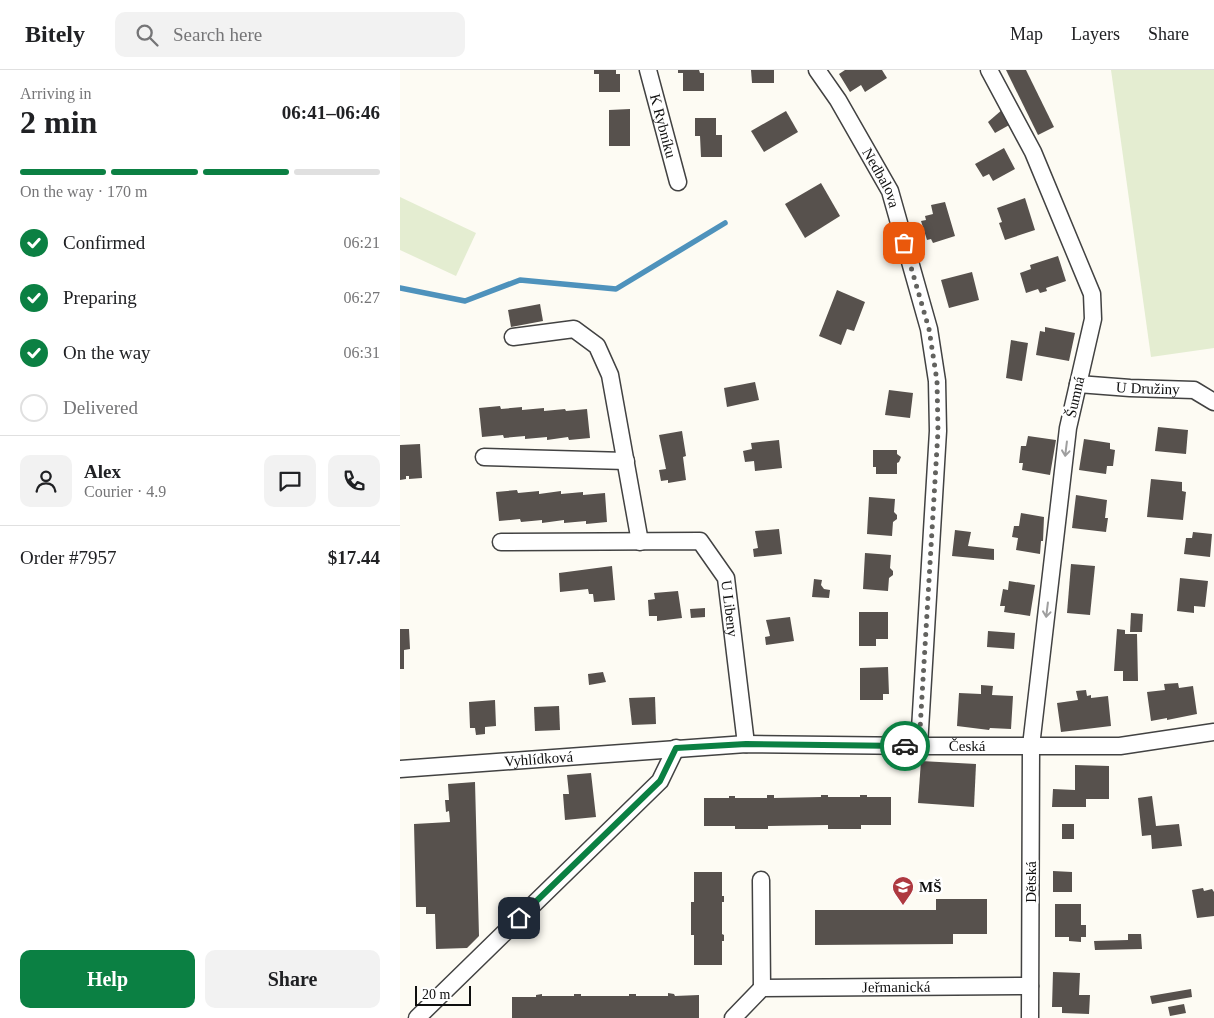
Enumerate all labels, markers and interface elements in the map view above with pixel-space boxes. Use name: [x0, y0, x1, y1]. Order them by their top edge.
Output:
search box: [115, 12, 465, 57]
text: Bitely: [25, 21, 85, 47]
icon: search: [133, 21, 161, 49]
text: Search here: [173, 24, 262, 45]
text: Map: [1010, 24, 1043, 44]
text: Layers: [1071, 24, 1120, 44]
text: Share: [1148, 24, 1189, 44]
text: Arriving in: [20, 85, 92, 102]
street label: K Rybníku: [647, 92, 679, 160]
text: 06:41–06:46: [282, 102, 380, 123]
text: 2 min: [20, 104, 97, 140]
street label: Nedbalova: [859, 145, 902, 210]
text: On the way · 170 m: [20, 183, 148, 200]
pin: [883, 222, 925, 264]
icon: check: [20, 229, 48, 257]
icon: bag: [890, 229, 918, 257]
text: Confirmed: [63, 232, 145, 253]
text: 06:21: [344, 234, 380, 251]
icon: check: [20, 284, 48, 312]
text: Preparing: [63, 287, 137, 308]
text: 06:27: [344, 289, 380, 306]
icon: check: [20, 339, 48, 367]
text: On the way: [63, 342, 151, 363]
text: 06:31: [344, 344, 380, 361]
street label: Šumná: [1063, 375, 1088, 419]
street label: U Družiny: [1115, 379, 1180, 398]
text: Delivered: [63, 397, 138, 418]
one-way arrow: [1061, 441, 1071, 457]
button: person: [20, 455, 72, 507]
button: chat: [264, 455, 316, 507]
button: phone: [328, 455, 380, 507]
text: Alex: [84, 461, 121, 482]
text: Courier · 4.9: [84, 483, 166, 500]
text: Order #7957: [20, 547, 117, 568]
text: $17.44: [328, 547, 380, 568]
street label: U Libeny: [718, 579, 741, 638]
one-way arrow: [1042, 602, 1052, 618]
courier: [880, 721, 930, 771]
icon: car: [891, 732, 919, 760]
street label: Česká: [949, 738, 986, 754]
street label: Vyhlídková: [504, 748, 574, 769]
street label: Dětská: [1023, 861, 1039, 903]
school or university icon: MŠ: [891, 875, 915, 906]
place label: MŠ: [919, 879, 942, 895]
pin: [498, 897, 540, 939]
icon: home: [505, 904, 533, 932]
button: Help: [20, 950, 195, 1008]
button: Share: [205, 950, 380, 1008]
street label: Jeřmanická: [862, 979, 931, 995]
scale bar: [415, 983, 471, 1006]
text: 20 m: [422, 987, 450, 1002]

